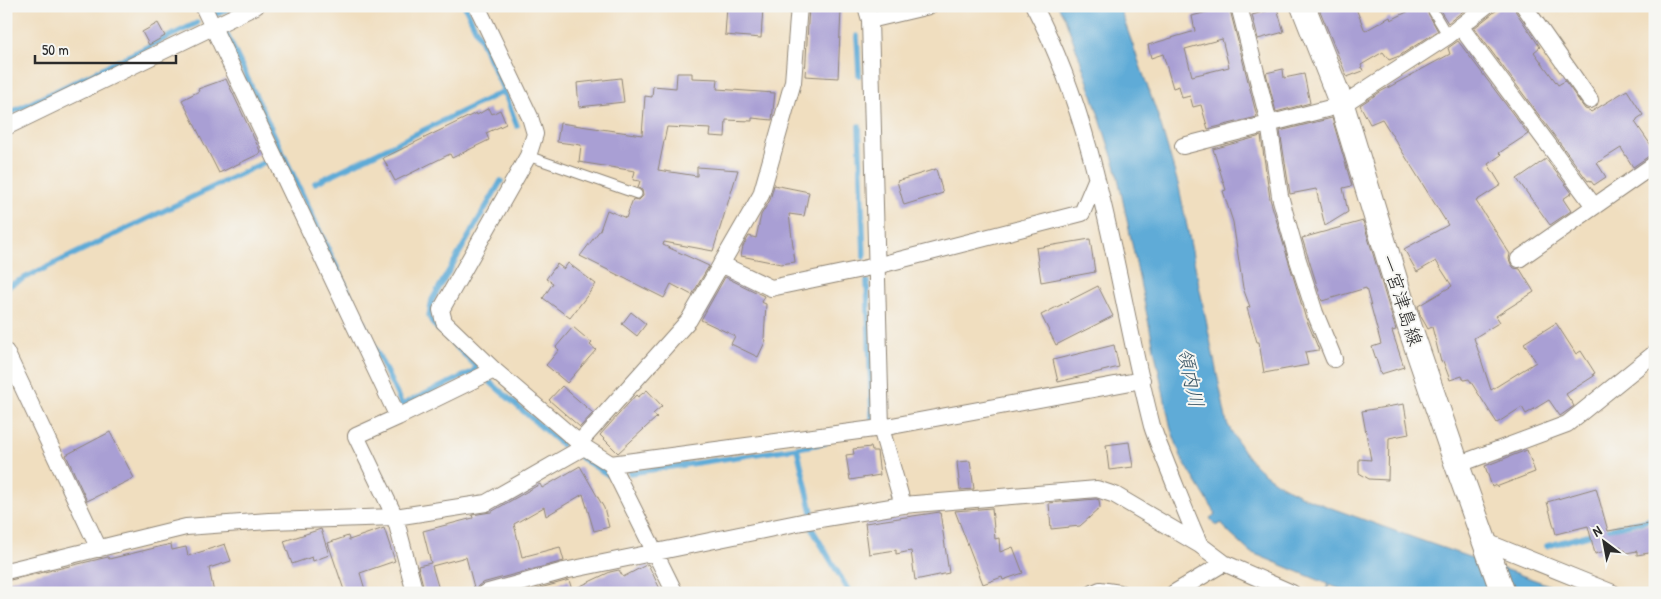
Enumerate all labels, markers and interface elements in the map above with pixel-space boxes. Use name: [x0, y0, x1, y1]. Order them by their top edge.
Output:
scale bar: [35, 32, 176, 64]
text: 50 m: [42, 39, 69, 60]
street label: 一宮津島線: [1375, 251, 1429, 349]
water label: 領内川: [1172, 346, 1211, 410]
north arrow: [1578, 516, 1628, 566]
text: N: [1589, 520, 1606, 541]

